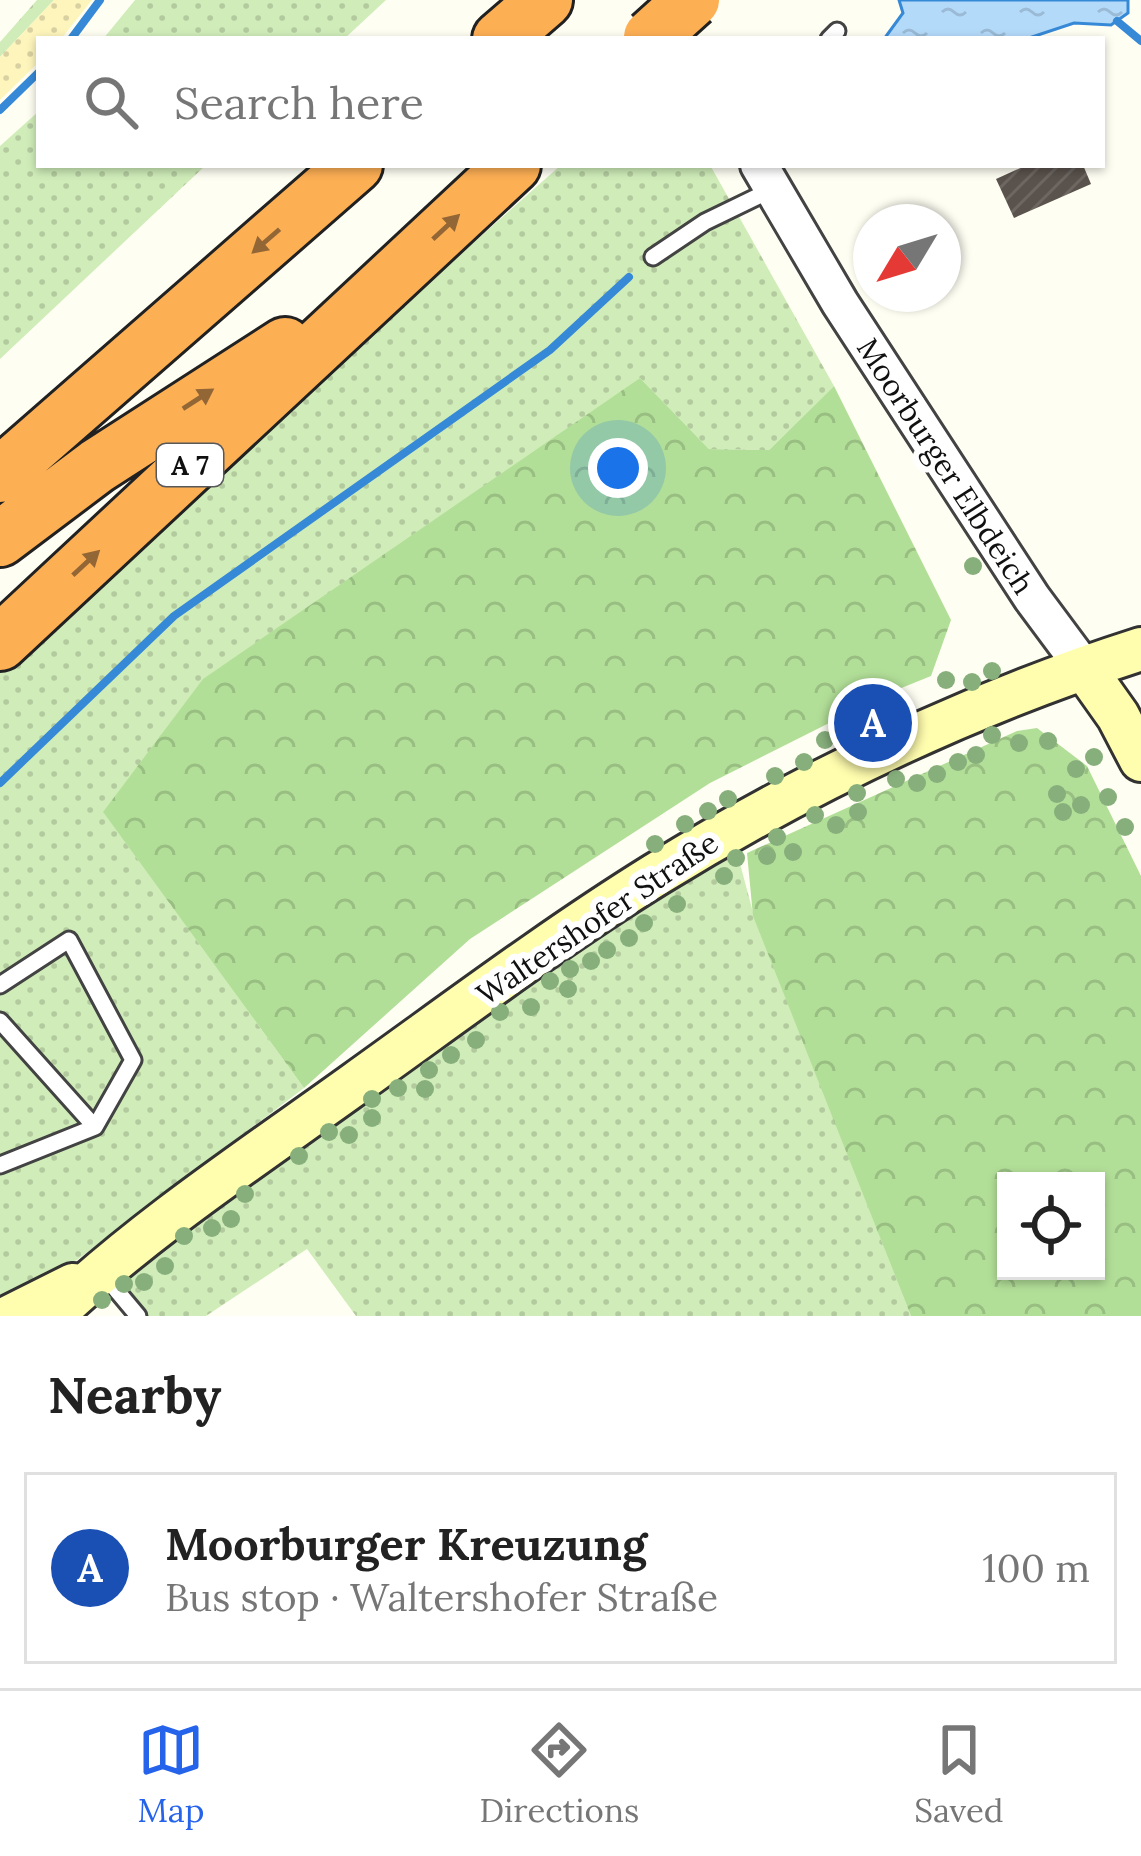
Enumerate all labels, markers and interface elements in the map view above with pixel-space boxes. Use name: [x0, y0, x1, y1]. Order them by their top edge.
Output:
search box: [36, 36, 1105, 168]
icon: search: [78, 69, 144, 135]
text: Search here: [174, 74, 424, 131]
north arrow: [853, 204, 961, 312]
one-way arrow: [432, 213, 461, 241]
one-way arrow: [251, 228, 281, 254]
street label: Moorburger Elbdeich: [848, 331, 1043, 602]
one-way arrow: [182, 388, 215, 410]
your location: [588, 438, 648, 498]
road number: A 7: [157, 444, 223, 486]
one-way arrow: [71, 550, 100, 577]
pin: A: [834, 678, 912, 768]
street label: Waltershofer Straße: [469, 823, 725, 1013]
map controls: [997, 1172, 1105, 1280]
button: locate: [997, 1172, 1105, 1280]
text: Nearby: [48, 1362, 221, 1427]
text: Moorburger Kreuzung: [165, 1515, 647, 1572]
text: A: [77, 1543, 103, 1593]
text: 100 m: [982, 1543, 1090, 1593]
text: Bus stop · Waltershofer Straße: [165, 1572, 718, 1622]
tab: Map: [137, 1717, 205, 1831]
tab: Directions: [480, 1717, 639, 1831]
tab: Saved: [914, 1717, 1003, 1831]

